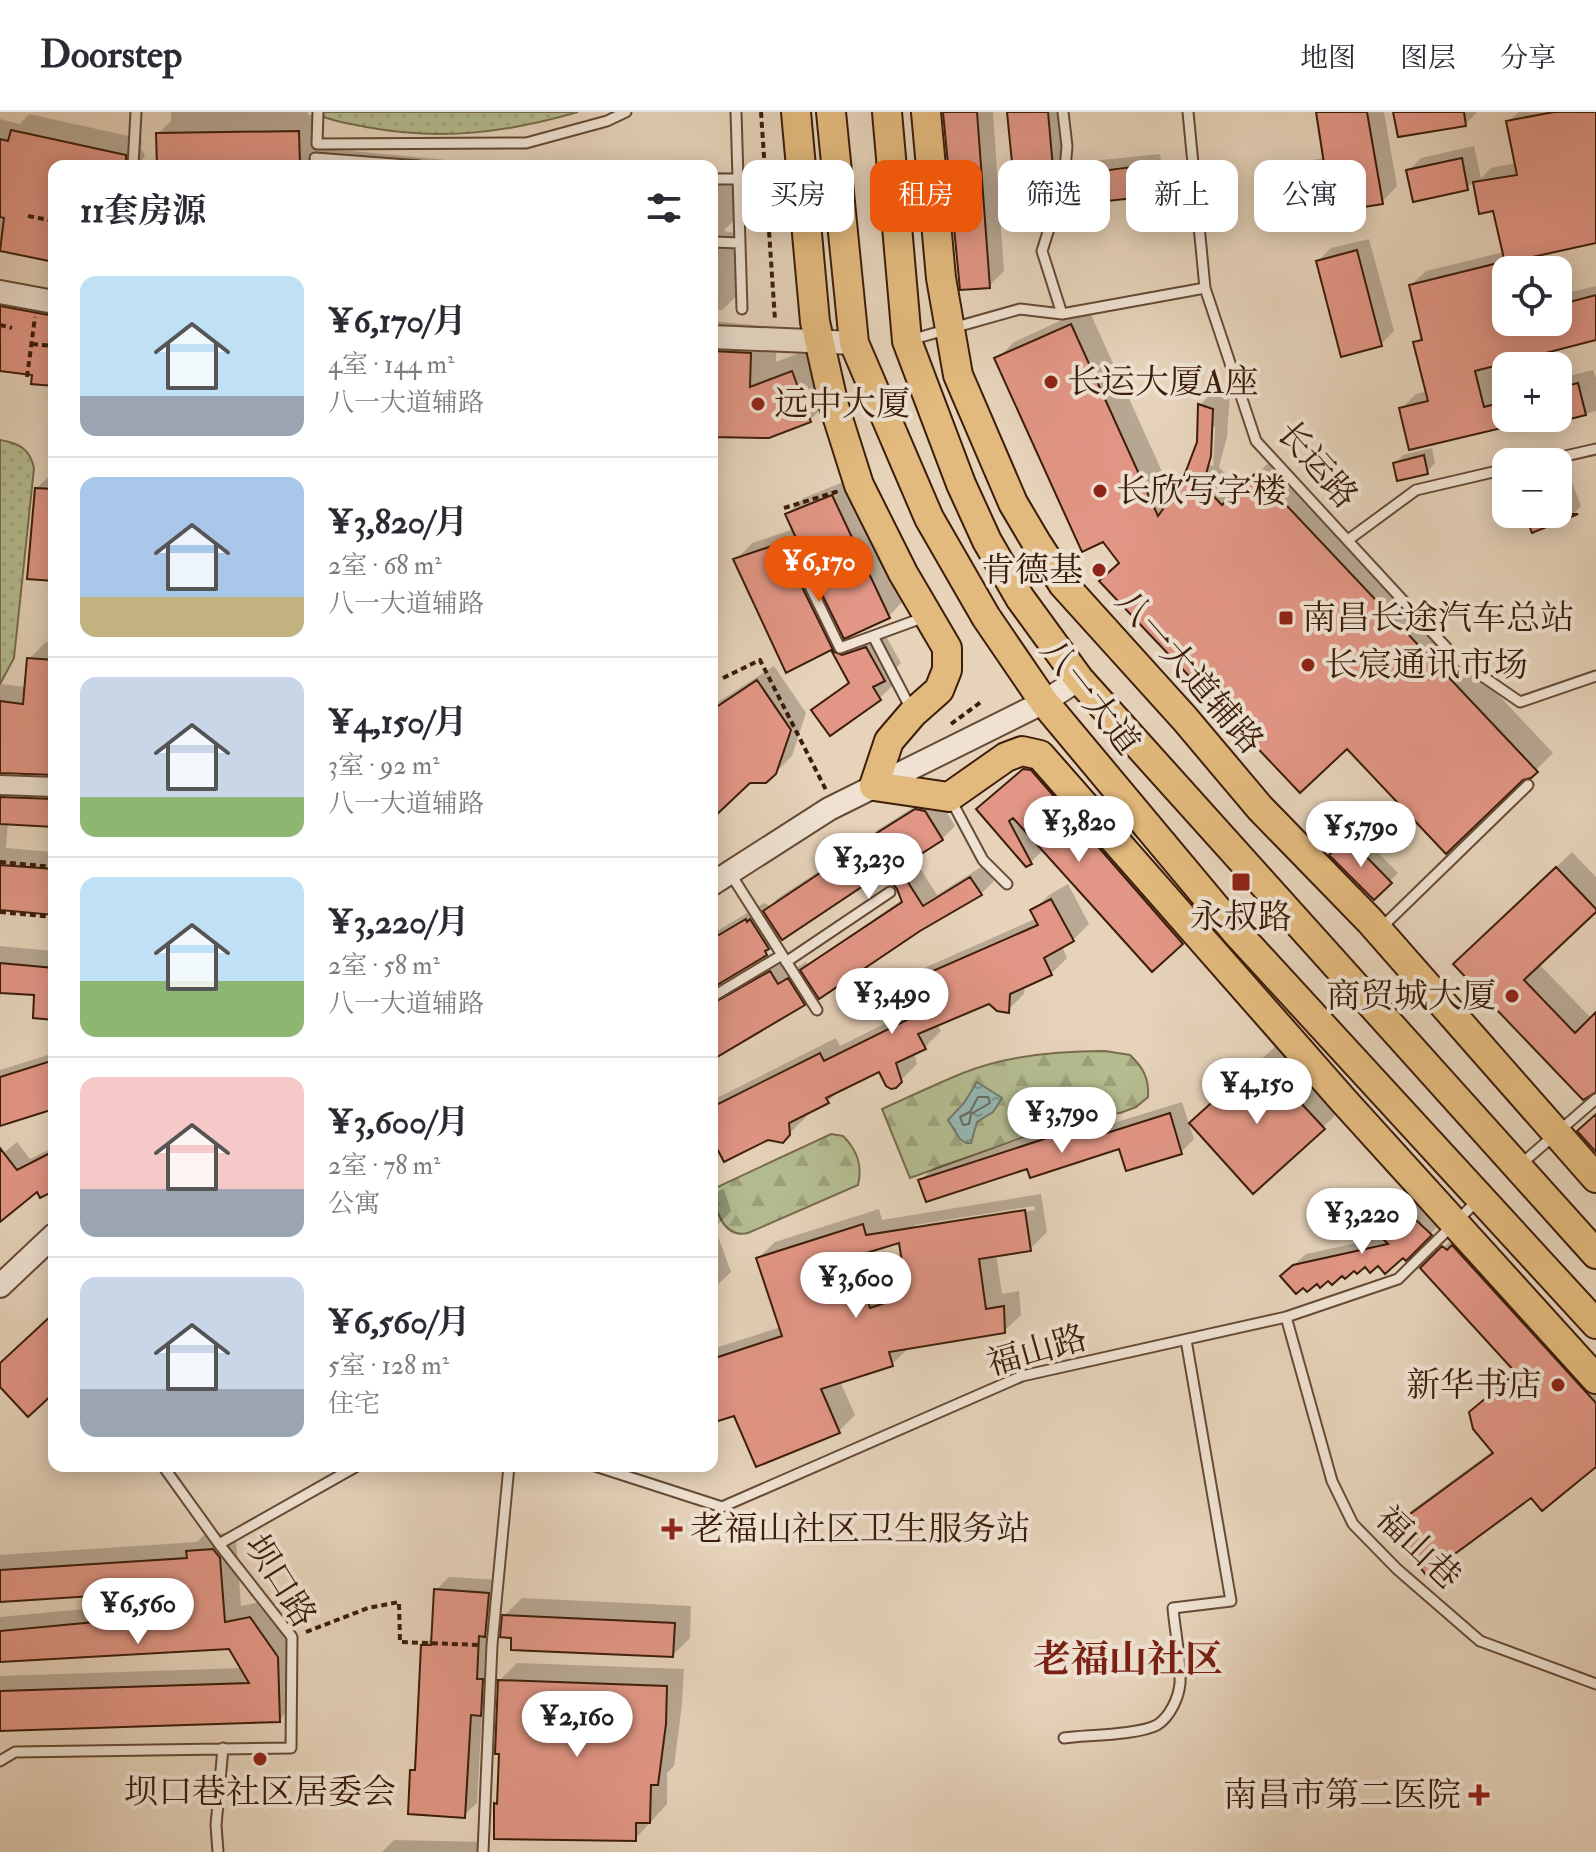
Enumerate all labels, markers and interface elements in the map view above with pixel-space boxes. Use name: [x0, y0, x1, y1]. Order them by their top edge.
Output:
text: Doorstep: [40, 31, 182, 79]
text: 地图: [1300, 41, 1356, 76]
text: 图层: [1400, 41, 1456, 76]
text: 分享: [1500, 41, 1556, 76]
chip: 买房: [742, 160, 854, 232]
chip: 租房: [870, 160, 982, 232]
chip: 筛选: [998, 160, 1110, 232]
chip: 新上: [1126, 160, 1238, 232]
chip: 公寓: [1254, 160, 1366, 232]
icon: filters: [642, 186, 686, 230]
text: 11套房源: [80, 190, 206, 233]
map controls: [1492, 256, 1572, 528]
button: locate: [1492, 256, 1572, 336]
text: ¥6,170/月: [328, 300, 467, 343]
icon: home: [144, 308, 240, 404]
text: 4室 · 144 m²: [328, 349, 454, 381]
button: +: [1492, 352, 1572, 432]
place label: 长运大厦A座: [1067, 361, 1259, 404]
marker: 长运大厦A座: [1042, 373, 1060, 391]
place label: 远中大厦: [774, 383, 910, 426]
text: 八一大道辅路: [328, 387, 484, 419]
marker: 远中大厦: [749, 395, 767, 413]
street label: 长运路: [1267, 412, 1367, 518]
button: −: [1492, 448, 1572, 528]
place label: 长欣写字楼: [1116, 470, 1286, 513]
marker: 长欣写字楼: [1091, 482, 1109, 500]
text: ¥3,820/月: [328, 501, 468, 544]
icon: home: [144, 509, 240, 605]
pin: ¥6,170: [754, 536, 884, 604]
text: ¥6,170: [782, 546, 856, 578]
place label: 肯德基: [981, 549, 1083, 592]
text: 2室 · 68 m²: [328, 550, 442, 582]
marker: 肯德基: [1090, 561, 1108, 579]
street label: 八一大道辅路: [1106, 581, 1272, 763]
text: 八一大道辅路: [328, 588, 484, 620]
place label: 南昌长途汽车总站: [1302, 597, 1574, 640]
marker: 南昌长途汽车总站: [1277, 609, 1295, 627]
street label: 八一大道: [1031, 630, 1149, 764]
place label: 长宸通讯市场: [1324, 644, 1528, 687]
marker: 长宸通讯市场: [1299, 656, 1317, 674]
text: ¥4,150/月: [328, 701, 468, 744]
icon: home: [144, 709, 240, 805]
text: 3室 · 92 m²: [328, 750, 440, 782]
text: 八一大道辅路: [328, 788, 484, 820]
pin: ¥3,820: [1014, 796, 1144, 864]
pin: ¥5,790: [1296, 801, 1426, 869]
text: ¥3,820: [1042, 806, 1116, 838]
text: ¥5,790: [1324, 811, 1398, 843]
pin: ¥3,230: [804, 833, 934, 901]
text: ¥3,230: [833, 843, 905, 875]
marker: 永叔路: [1230, 871, 1252, 893]
place label: 永叔路: [1190, 896, 1292, 939]
text: ¥3,220/月: [328, 901, 469, 944]
icon: home: [144, 909, 240, 1005]
text: 2室 · 58 m²: [328, 950, 440, 982]
pin: ¥3,490: [827, 968, 957, 1036]
place label: 商贸城大厦: [1326, 975, 1496, 1018]
text: ¥3,490: [854, 978, 930, 1010]
marker: 商贸城大厦: [1503, 987, 1521, 1005]
text: 八一大道辅路: [328, 988, 484, 1020]
pin: ¥4,150: [1192, 1058, 1322, 1126]
text: ¥4,150: [1220, 1068, 1294, 1100]
pin: ¥3,790: [997, 1087, 1127, 1155]
text: ¥3,790: [1025, 1097, 1099, 1129]
text: ¥3,600/月: [328, 1101, 470, 1144]
icon: home: [144, 1109, 240, 1205]
text: 2室 · 78 m²: [328, 1150, 440, 1182]
text: 公寓: [328, 1188, 380, 1220]
pin: ¥3,220: [1297, 1188, 1427, 1256]
text: ¥3,220: [1324, 1198, 1400, 1230]
pin: ¥3,600: [791, 1252, 921, 1320]
text: ¥3,600: [818, 1262, 894, 1294]
text: ¥6,560/月: [328, 1301, 470, 1344]
icon: home: [144, 1309, 240, 1405]
street label: 福山路: [982, 1316, 1092, 1386]
text: 5室 · 128 m²: [328, 1350, 449, 1382]
place label: 新华书店: [1406, 1364, 1542, 1407]
marker: 新华书店: [1549, 1376, 1567, 1394]
text: 住宅: [328, 1388, 380, 1420]
street label: 福山巷: [1366, 1497, 1470, 1599]
place label: 老福山社区卫生服务站: [690, 1508, 1030, 1551]
marker: 老福山社区卫生服务站: [661, 1518, 683, 1540]
street label: 坝口路: [235, 1526, 325, 1636]
pin: ¥6,560: [73, 1578, 203, 1646]
text: ¥6,560: [100, 1588, 176, 1620]
district label: 老福山社区: [1033, 1636, 1223, 1684]
pin: ¥2,160: [512, 1691, 642, 1759]
text: ¥2,160: [540, 1701, 614, 1733]
marker: 坝口巷社区居委会: [251, 1750, 269, 1768]
place label: 坝口巷社区居委会: [124, 1771, 396, 1814]
place label: 南昌市第二医院: [1223, 1774, 1461, 1817]
marker: 南昌市第二医院: [1468, 1784, 1490, 1806]

